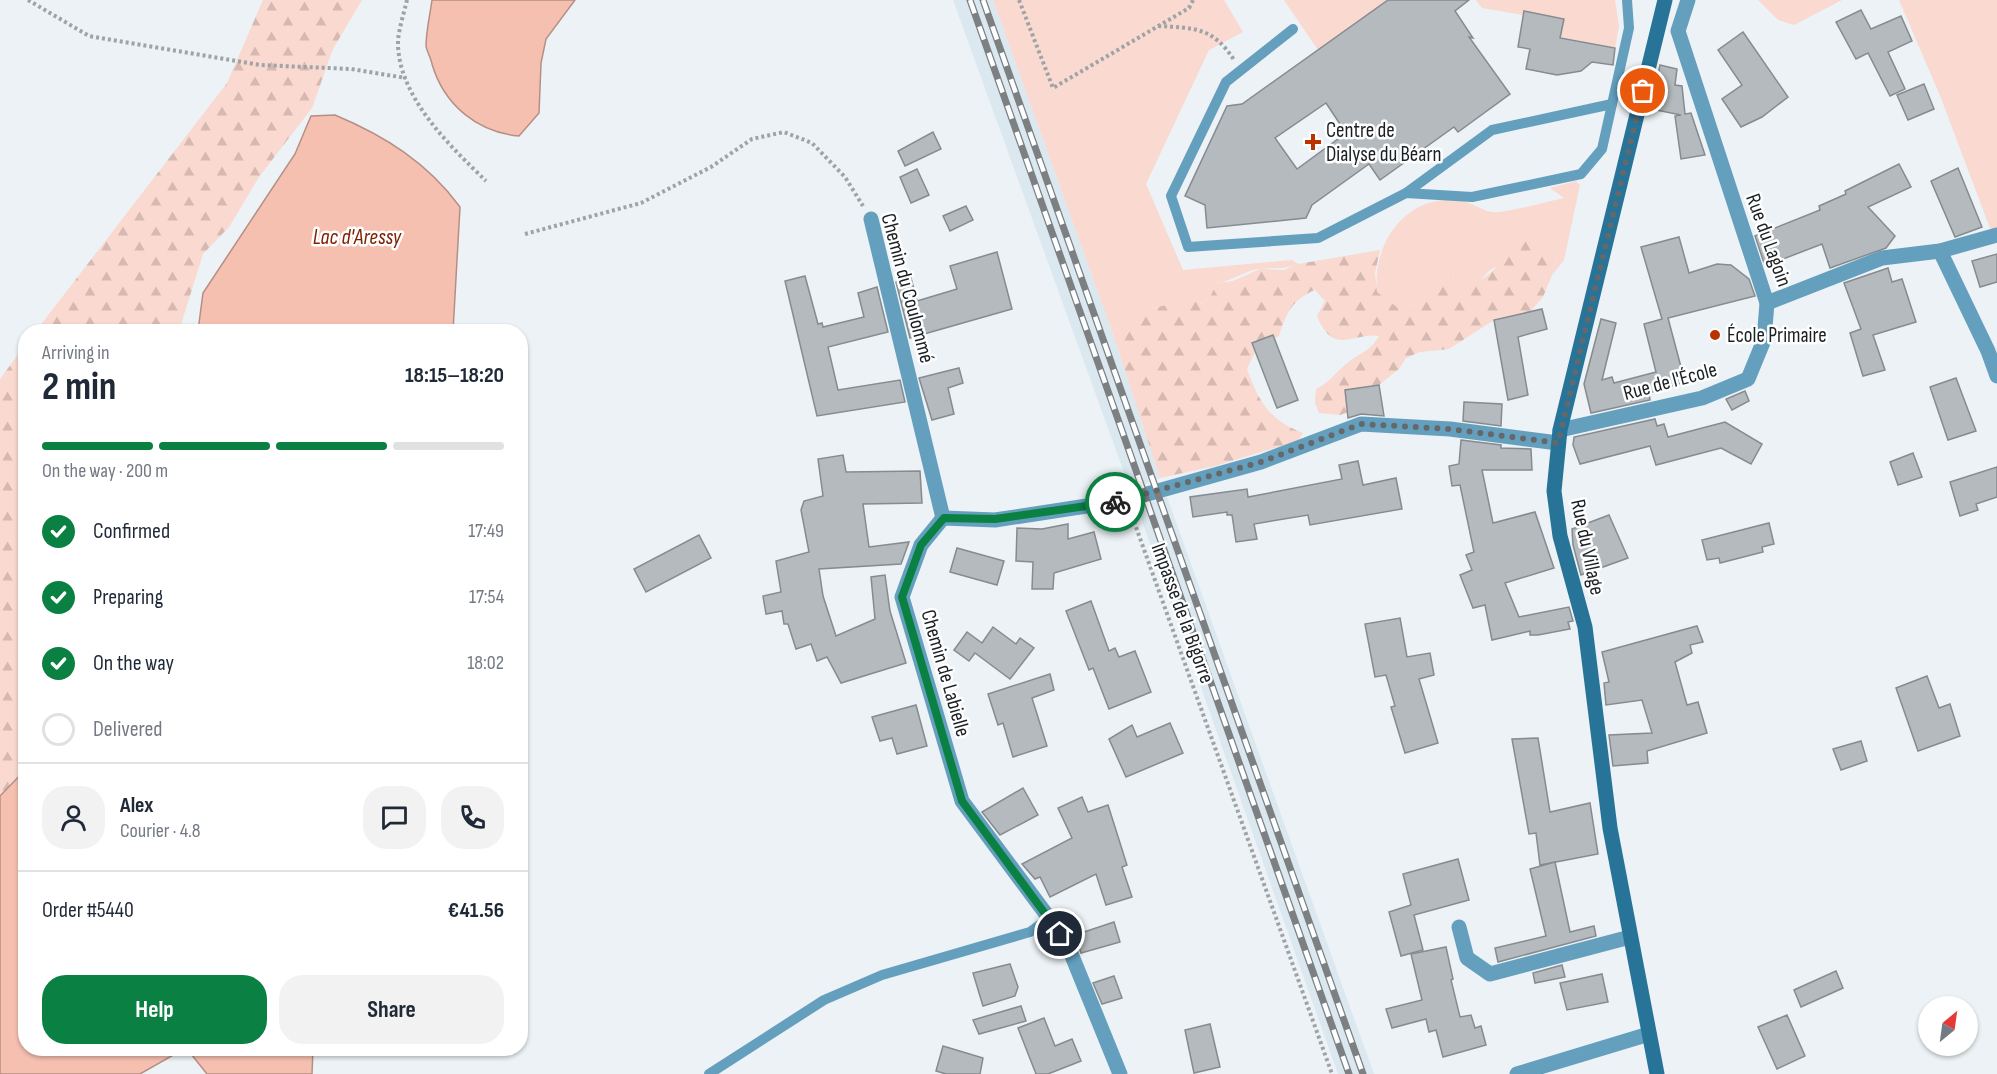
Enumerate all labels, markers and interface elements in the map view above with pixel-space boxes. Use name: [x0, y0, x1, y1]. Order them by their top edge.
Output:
pin: [1617, 65, 1668, 116]
icon: bag: [1626, 74, 1659, 107]
place label: Centre de Dialyse du Béarn: [1326, 118, 1441, 167]
marker: Centre de Dialyse du Béarn: [1304, 133, 1322, 151]
street label: Rue du Lagoin: [1740, 190, 1797, 290]
street label: Chemin du Coulommé: [876, 211, 939, 366]
water label: Lac d'Aressy: [313, 224, 402, 251]
place label: École Primaire: [1727, 323, 1827, 348]
marker: École Primaire: [1708, 328, 1722, 342]
text: Arriving in: [42, 341, 110, 365]
street label: Rue de l'École: [1621, 357, 1720, 406]
text: 18:15–18:20: [405, 362, 504, 389]
text: 2 min: [42, 364, 116, 411]
text: On the way · 200 m: [42, 459, 168, 483]
courier: [1085, 472, 1145, 532]
icon: bike: [1099, 486, 1132, 519]
street label: Rue du Village: [1565, 497, 1610, 597]
icon: check: [42, 515, 75, 548]
text: Confirmed: [93, 518, 170, 545]
text: 17:49: [468, 519, 504, 543]
street label: Impasse de la Bigorre: [1146, 540, 1219, 687]
icon: check: [42, 581, 75, 614]
text: Preparing: [93, 584, 163, 611]
text: 17:54: [469, 585, 504, 609]
street label: Chemin de Labielle: [915, 607, 976, 740]
icon: check: [42, 647, 75, 680]
text: On the way: [93, 650, 174, 677]
text: 18:02: [467, 651, 504, 675]
text: Delivered: [93, 716, 162, 743]
button: person: [42, 786, 105, 849]
button: chat: [363, 786, 426, 849]
button: phone: [441, 786, 504, 849]
text: Alex: [120, 792, 153, 819]
text: Courier · 4.8: [120, 819, 201, 843]
text: Order #5440: [42, 897, 134, 924]
text: €41.56: [448, 897, 504, 924]
pin: [1034, 908, 1085, 959]
icon: home: [1043, 917, 1076, 950]
button: Help: [42, 975, 267, 1044]
button: Share: [279, 975, 504, 1044]
north arrow: [1918, 996, 1978, 1056]
map controls: [1918, 996, 1978, 1056]

